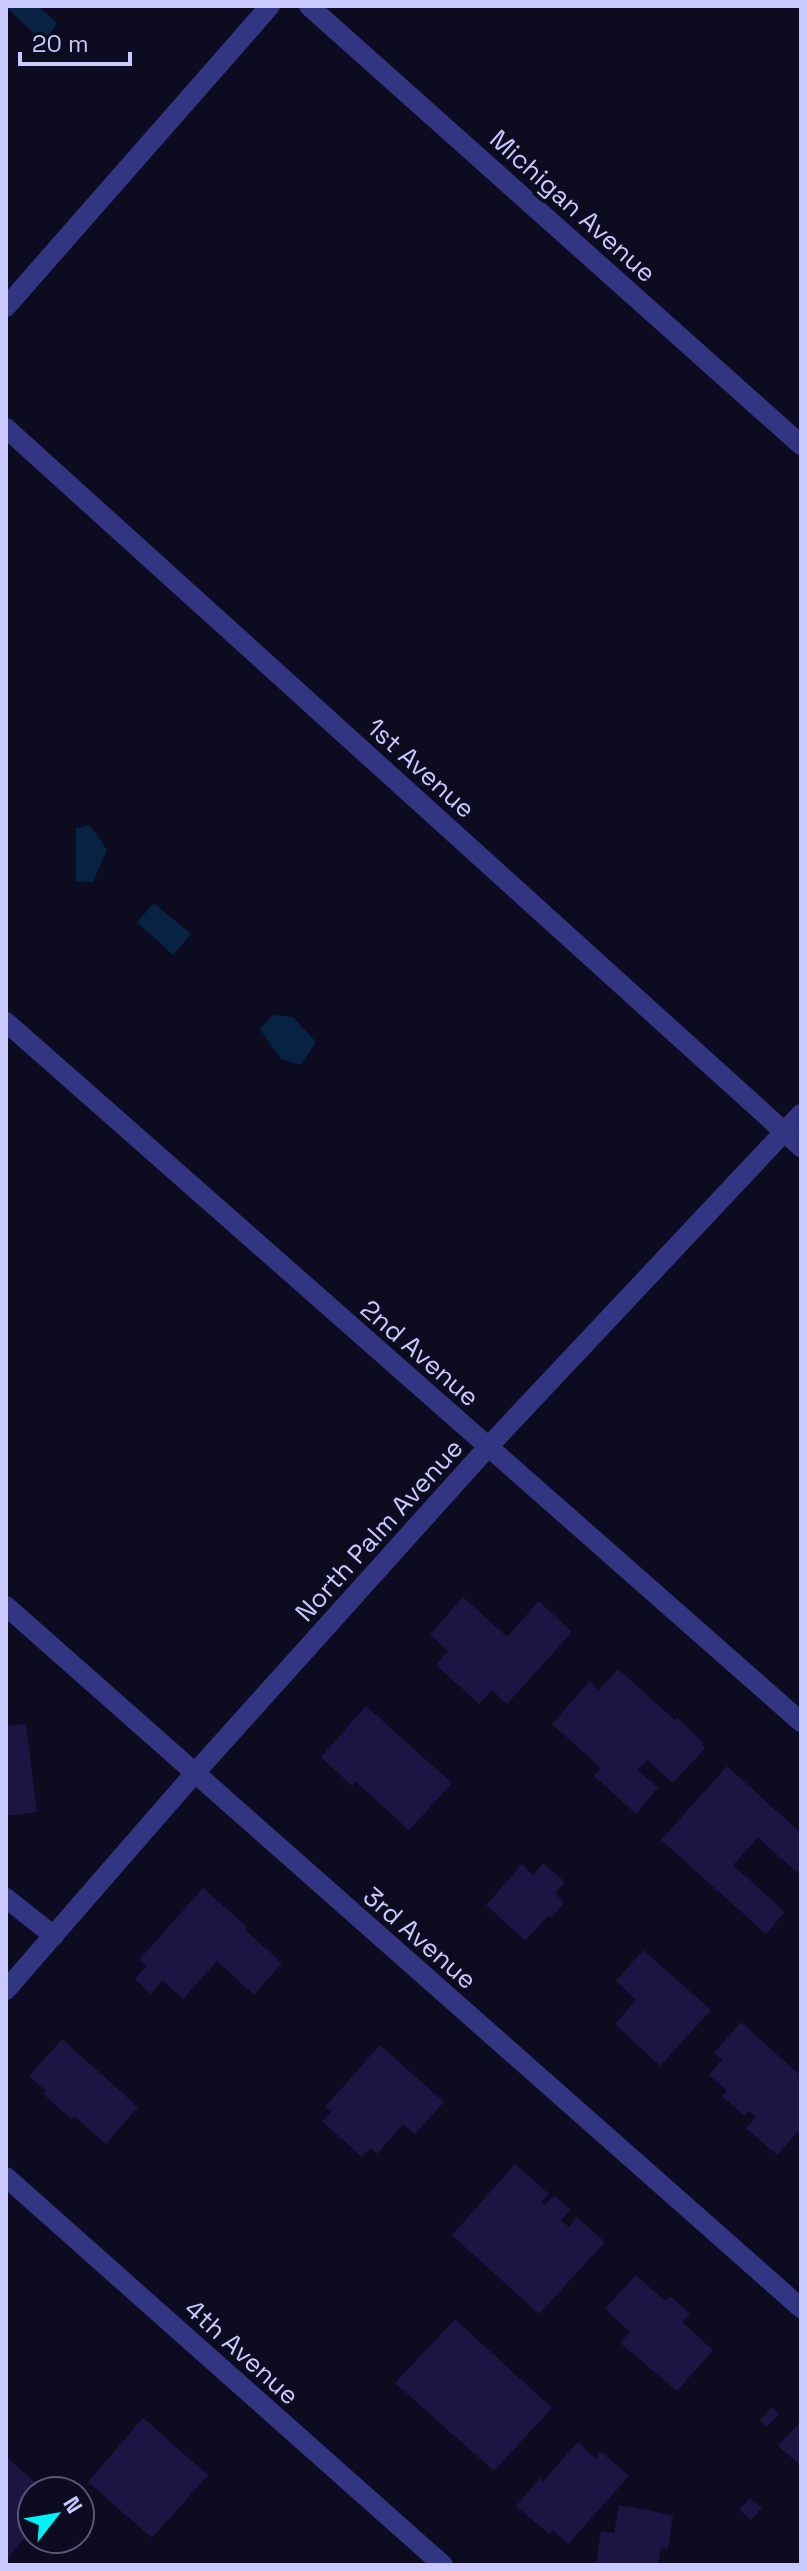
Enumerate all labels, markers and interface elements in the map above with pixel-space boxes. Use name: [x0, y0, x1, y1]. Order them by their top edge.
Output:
scale bar: [20, 16, 130, 66]
text: 20 m: [32, 28, 89, 59]
street label: Michigan Avenue: [483, 122, 663, 290]
street label: 1st Avenue: [360, 710, 482, 826]
street label: 2nd Avenue: [354, 1292, 486, 1414]
street label: North Palm Avenue: [288, 1431, 470, 1629]
street label: 3rd Avenue: [356, 1879, 484, 1997]
street label: 4th Avenue: [178, 2292, 306, 2412]
north arrow: [16, 2475, 96, 2555]
text: N: [57, 2491, 89, 2518]

